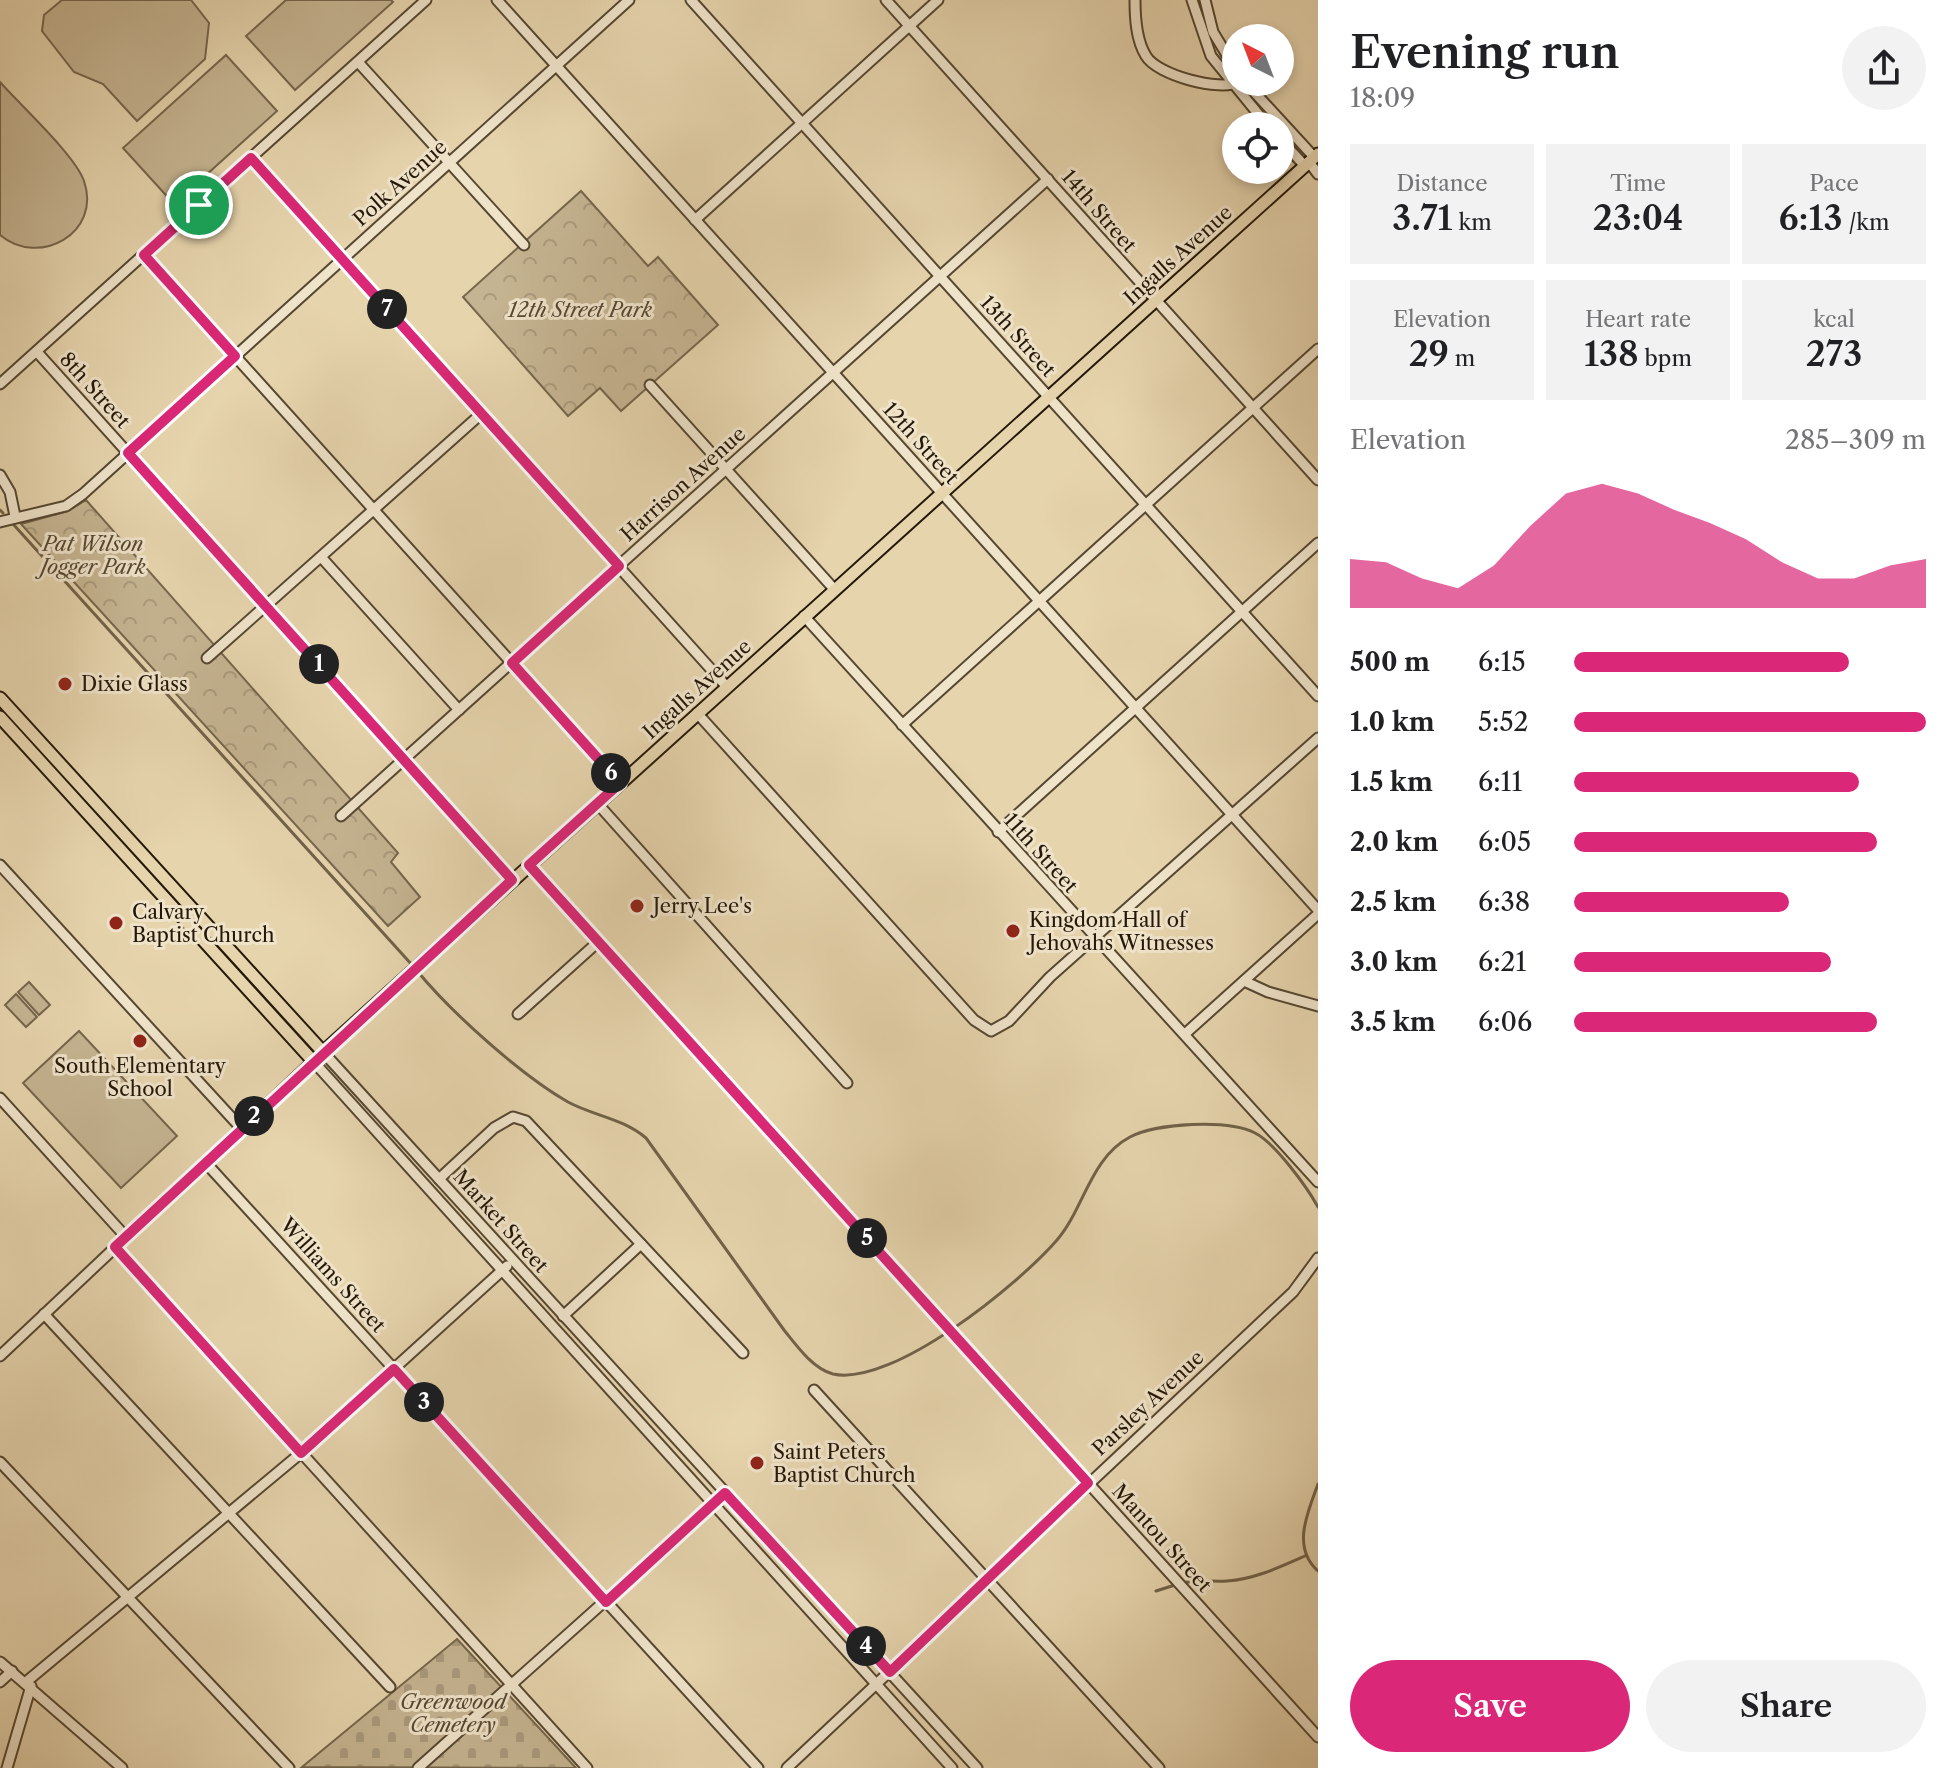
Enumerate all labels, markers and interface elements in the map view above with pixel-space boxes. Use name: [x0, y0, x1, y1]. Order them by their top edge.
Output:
north arrow: [1222, 24, 1294, 96]
map controls: [1222, 24, 1294, 184]
text: Evening run: [1350, 25, 1620, 79]
button: share: [1842, 26, 1926, 110]
text: 18:09: [1350, 82, 1415, 114]
button: locate: [1222, 112, 1294, 184]
street label: Polk Avenue: [348, 135, 452, 231]
street label: 14th Street: [1057, 165, 1141, 257]
text: Distance: [1396, 170, 1488, 197]
text: Time: [1610, 170, 1666, 197]
text: Pace: [1809, 170, 1859, 197]
pin: [165, 171, 233, 239]
icon: arrive: [177, 183, 221, 227]
text: 3.71: [1392, 197, 1453, 239]
text: 23:04: [1593, 197, 1683, 239]
text: 6:13: [1778, 197, 1843, 239]
street label: Ingalls Avenue: [1119, 200, 1237, 310]
text: km: [1453, 209, 1492, 236]
text: /km: [1843, 209, 1890, 236]
pin: 7: [367, 289, 407, 329]
street label: 13th Street: [975, 290, 1061, 382]
text: 7: [381, 295, 393, 322]
park label: 12th Street Park: [507, 298, 653, 322]
text: Elevation: [1393, 306, 1491, 333]
text: Heart rate: [1585, 306, 1691, 333]
text: kcal: [1813, 306, 1855, 333]
text: 29: [1409, 333, 1449, 375]
text: 138: [1584, 333, 1639, 375]
text: 273: [1806, 333, 1862, 375]
text: m: [1449, 345, 1475, 372]
text: bpm: [1639, 345, 1692, 372]
street label: 8th Street: [55, 347, 135, 433]
street label: 12th Street: [878, 397, 964, 489]
street label: Harrison Avenue: [616, 422, 750, 546]
text: Elevation: [1350, 424, 1466, 456]
text: 285–309 m: [1785, 424, 1926, 456]
park label: Pat Wilson Jogger Park: [34, 532, 146, 579]
street label: Ingalls Avenue: [638, 634, 756, 744]
pin: 1: [299, 644, 339, 684]
text: 500 m: [1350, 646, 1430, 678]
text: 6:15: [1478, 646, 1526, 678]
text: 1: [314, 650, 324, 677]
place label: Dixie Glass: [81, 672, 188, 696]
marker: Dixie Glass: [56, 675, 74, 693]
text: 1.0 km: [1350, 706, 1435, 738]
text: 5:52: [1478, 706, 1528, 738]
pin: 6: [591, 753, 631, 793]
text: 6: [604, 759, 618, 786]
text: 1.5 km: [1350, 766, 1433, 798]
text: 6:11: [1478, 766, 1522, 798]
street label: 11th Street: [999, 808, 1083, 898]
text: 2.0 km: [1350, 826, 1438, 858]
text: 6:05: [1478, 826, 1531, 858]
text: 2.5 km: [1350, 886, 1436, 918]
text: 6:38: [1478, 886, 1530, 918]
place label: Jerry Lee's: [650, 894, 752, 918]
marker: Jerry Lee's: [628, 897, 646, 915]
place label: Calvary Baptist Church: [132, 900, 275, 947]
place label: Kingdom Hall of Jehovahs Witnesses: [1026, 908, 1214, 955]
marker: Calvary Baptist Church: [107, 914, 125, 932]
marker: Kingdom Hall of Jehovahs Witnesses: [1004, 922, 1022, 940]
text: 3.0 km: [1350, 946, 1438, 978]
text: 6:21: [1478, 946, 1526, 978]
text: 3.5 km: [1350, 1006, 1436, 1038]
text: 6:06: [1478, 1006, 1532, 1038]
marker: South Elementary School: [131, 1032, 149, 1050]
place label: South Elementary School: [54, 1054, 227, 1101]
pin: 2: [234, 1096, 274, 1136]
text: 2: [248, 1102, 261, 1129]
street label: Market Street: [449, 1165, 553, 1277]
street label: Williams Street: [275, 1212, 391, 1337]
pin: 5: [847, 1218, 887, 1258]
text: 5: [861, 1224, 873, 1251]
street label: Parsley Avenue: [1087, 1345, 1209, 1461]
pin: 3: [404, 1382, 444, 1422]
text: 3: [418, 1388, 430, 1415]
place label: Saint Peters Baptist Church: [773, 1440, 916, 1487]
marker: Saint Peters Baptist Church: [748, 1454, 766, 1472]
street label: Mantou Street: [1107, 1479, 1217, 1597]
pin: 4: [846, 1626, 886, 1666]
text: 4: [859, 1632, 873, 1659]
button: Save: [1350, 1660, 1630, 1752]
button: Share: [1646, 1660, 1926, 1752]
park label: Greenwood Cemetery: [400, 1690, 508, 1737]

